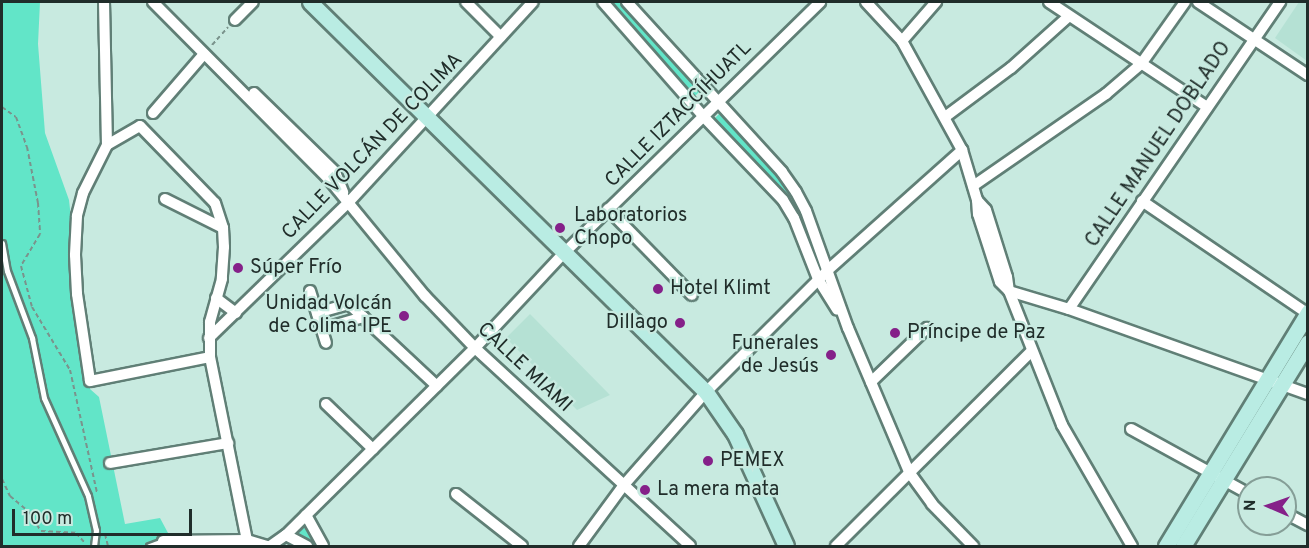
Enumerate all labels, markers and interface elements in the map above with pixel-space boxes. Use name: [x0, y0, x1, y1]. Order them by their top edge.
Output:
street label: CALLE IZTACCÍHUATL: [601, 37, 757, 193]
street label: CALLE MANUEL DOBLADO: [1081, 37, 1237, 253]
street label: CALLE VOLCÁN DE COLIMA: [277, 48, 469, 246]
place label: Laboratorios Chopo: [574, 204, 687, 251]
marker: Laboratorios Chopo: [551, 219, 569, 237]
place label: Súper Frío: [250, 256, 342, 280]
marker: Súper Frío: [231, 261, 245, 275]
place label: Hotel Klimt: [670, 277, 771, 301]
marker: Hotel Klimt: [651, 282, 665, 296]
place label: Unidad Volcán de Colima IPE: [265, 292, 392, 339]
marker: Unidad Volcán de Colima IPE: [397, 309, 411, 323]
place label: Dillago: [606, 311, 668, 335]
marker: Dillago: [673, 316, 687, 330]
street label: CALLE MIAMI: [472, 318, 576, 418]
place label: Príncipe de Paz: [907, 321, 1046, 345]
marker: Príncipe de Paz: [888, 326, 902, 340]
place label: Funerales de Jesús: [731, 332, 819, 379]
marker: Funerales de Jesús: [824, 348, 838, 362]
place label: PEMEX: [720, 449, 785, 473]
marker: PEMEX: [701, 454, 715, 468]
north arrow: [1237, 476, 1297, 536]
place label: La mera mata: [657, 478, 779, 502]
marker: La mera mata: [638, 483, 652, 497]
scale bar: [15, 497, 195, 535]
text: N: [1241, 499, 1261, 512]
text: 100 m: [23, 508, 72, 531]

